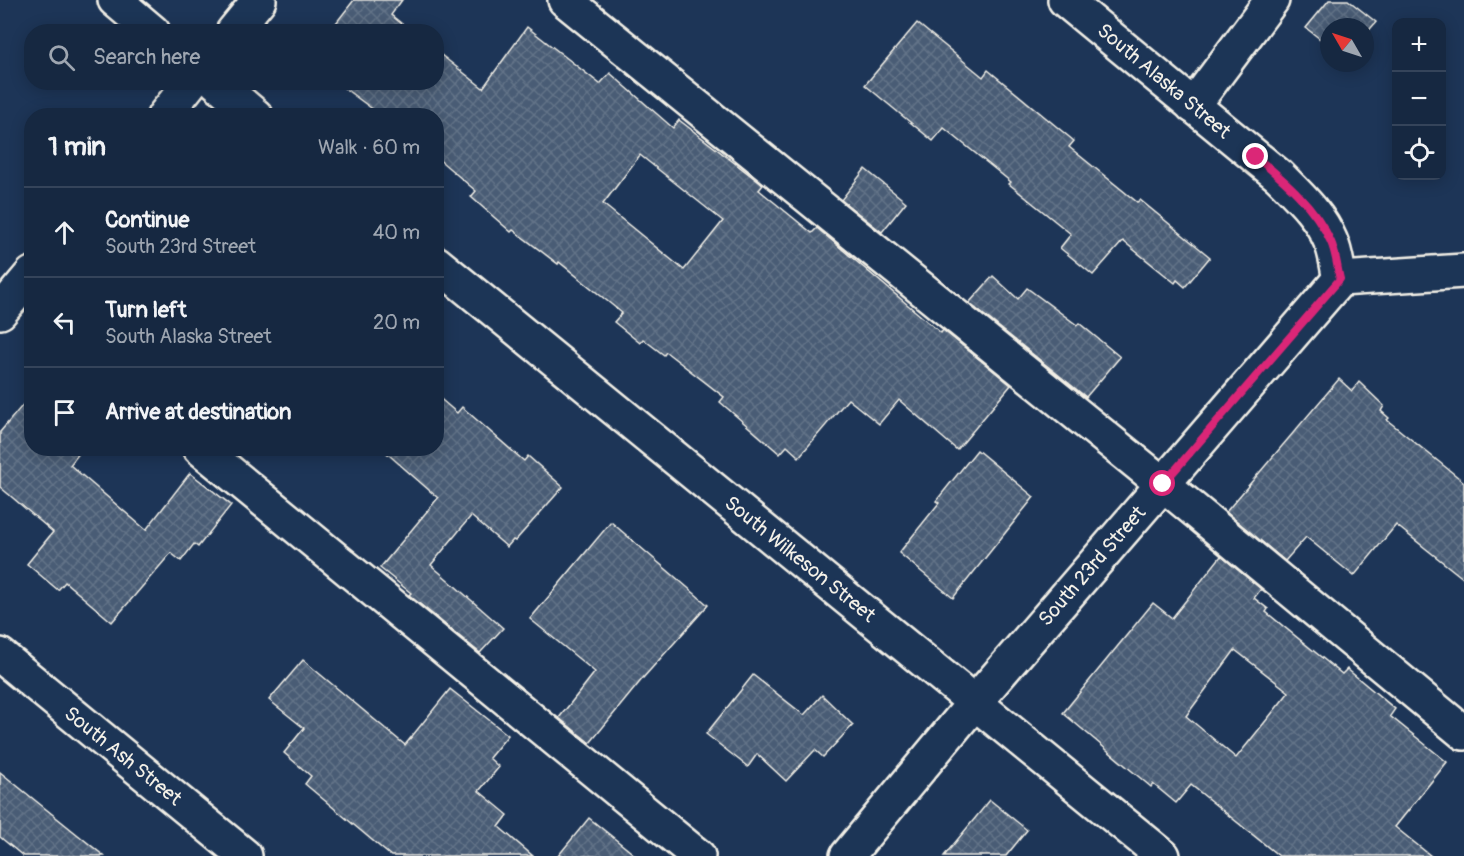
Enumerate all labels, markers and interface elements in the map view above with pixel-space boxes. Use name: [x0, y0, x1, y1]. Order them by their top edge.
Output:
street label: South Alaska Street: [1092, 18, 1237, 145]
north arrow: [1320, 18, 1374, 72]
map controls: [1392, 18, 1446, 180]
button: +: [1392, 18, 1446, 72]
search box: [24, 24, 444, 90]
icon: search: [45, 41, 78, 74]
text: Search here: [93, 43, 200, 71]
button: −: [1392, 72, 1446, 126]
button: locate: [1392, 126, 1446, 180]
text: 1 min: [48, 131, 106, 163]
text: Walk · 60 m: [318, 135, 420, 160]
route end: [1242, 143, 1268, 169]
text: Continue: [105, 206, 189, 234]
icon: ahead: [48, 216, 81, 249]
text: 40 m: [373, 220, 420, 245]
text: South 23rd Street: [105, 234, 256, 259]
text: Turn left: [105, 296, 187, 324]
icon: left: [48, 306, 81, 339]
text: 20 m: [373, 310, 420, 335]
text: South Alaska Street: [105, 324, 271, 349]
icon: arrive: [48, 396, 81, 429]
text: Arrive at destination: [105, 398, 291, 426]
route start: [1149, 470, 1175, 496]
street label: South Wilkeson Street: [719, 490, 881, 628]
street label: South 23rd Street: [1033, 500, 1152, 631]
street label: South Ash Street: [59, 701, 188, 812]

